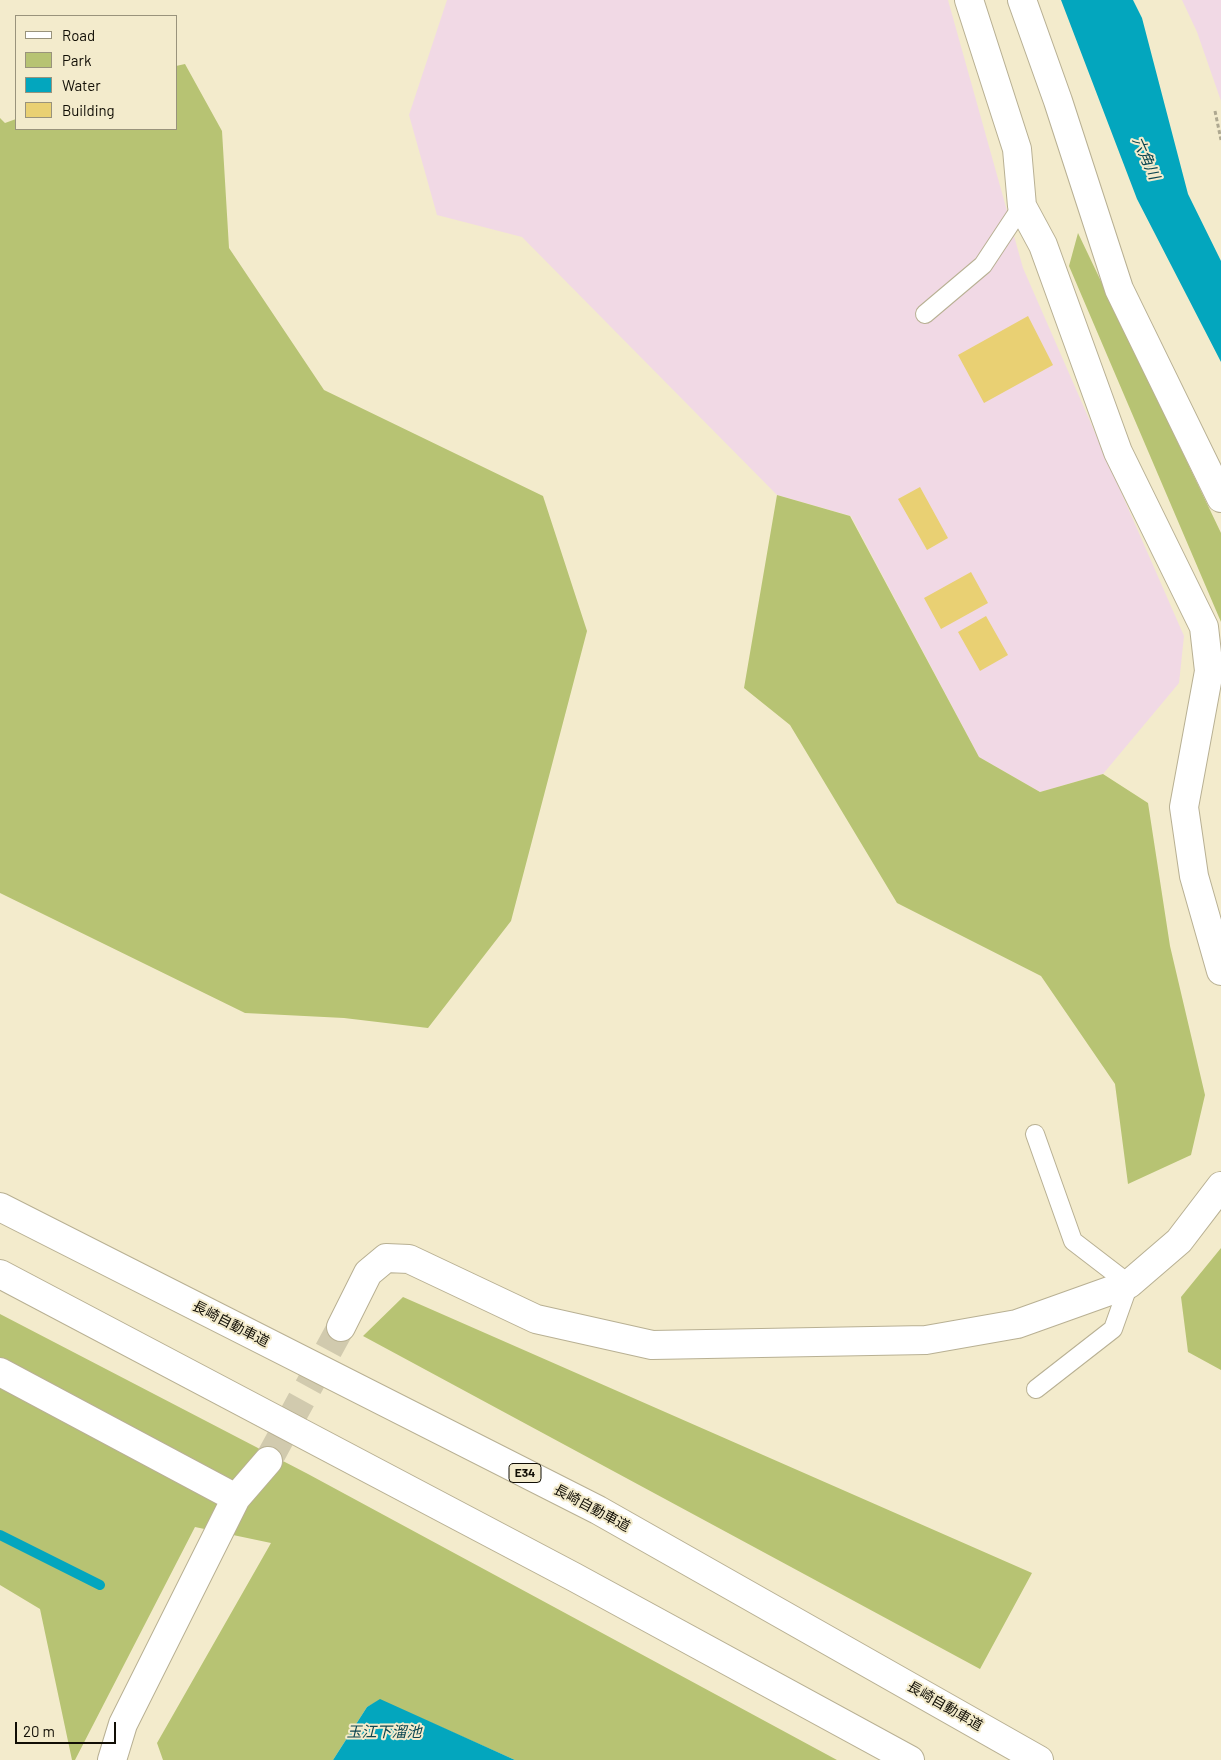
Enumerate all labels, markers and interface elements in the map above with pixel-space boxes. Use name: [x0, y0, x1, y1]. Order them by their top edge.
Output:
legend: [15, 15, 178, 130]
text: Road: [62, 26, 95, 44]
text: Park: [62, 51, 91, 69]
text: Water: [62, 76, 101, 94]
text: Building: [62, 101, 115, 119]
water label: 六角川: [1129, 134, 1163, 182]
street label: 長崎自動車道: [190, 1297, 272, 1351]
road number: E34: [509, 1464, 541, 1482]
street label: 長崎自動車道: [551, 1481, 633, 1535]
street label: 長崎自動車道: [904, 1678, 986, 1734]
scale bar: [18, 1712, 119, 1744]
text: 20 m: [23, 1722, 55, 1740]
water label: 玉江下溜池: [347, 1723, 421, 1741]

